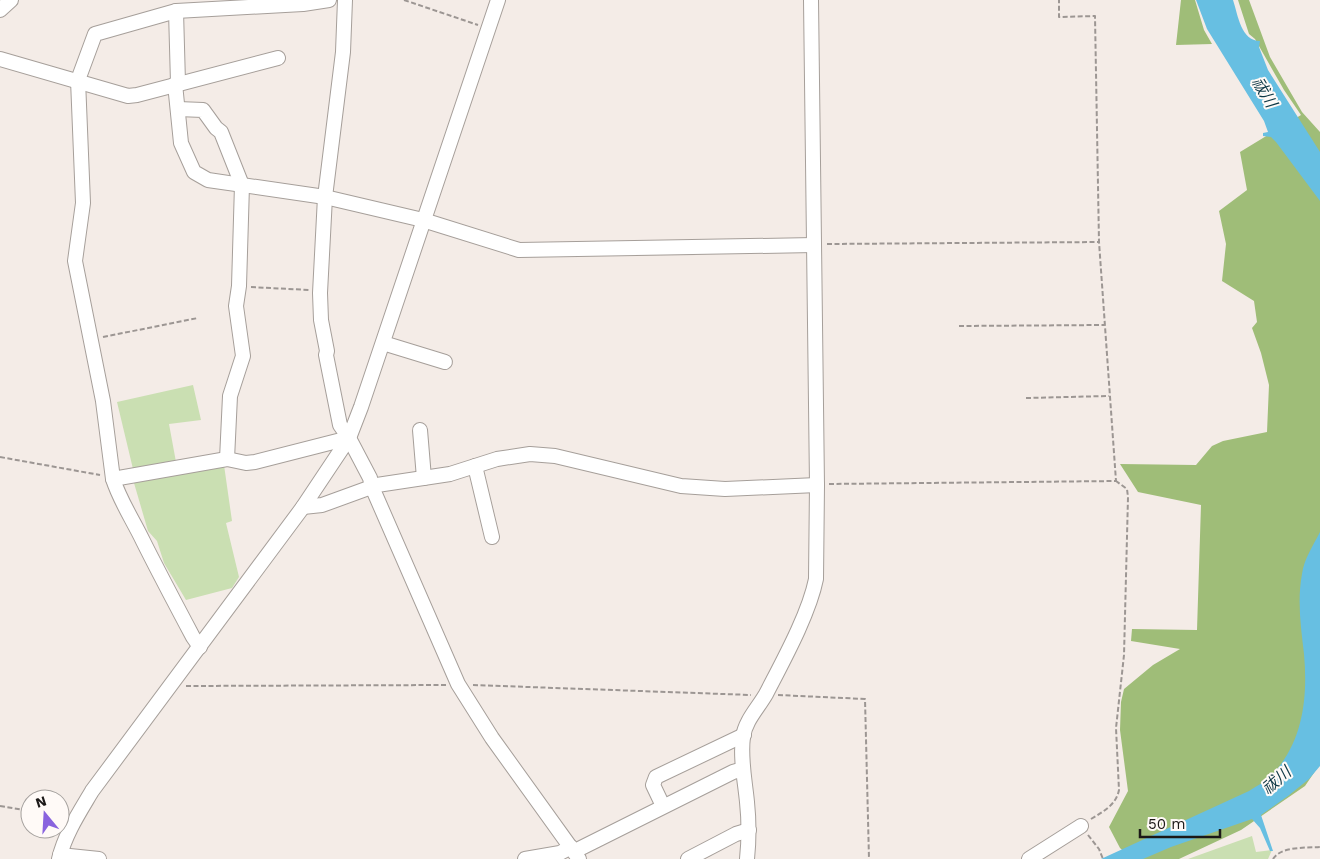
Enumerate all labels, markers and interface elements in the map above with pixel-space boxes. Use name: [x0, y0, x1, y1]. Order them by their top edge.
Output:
water label: 祓川: [1248, 74, 1282, 113]
water label: 祓川: [1258, 761, 1296, 798]
north arrow: [20, 789, 70, 839]
text: N: [34, 792, 48, 811]
scale bar: [1140, 806, 1220, 838]
text: 50 m: [1148, 815, 1185, 833]

